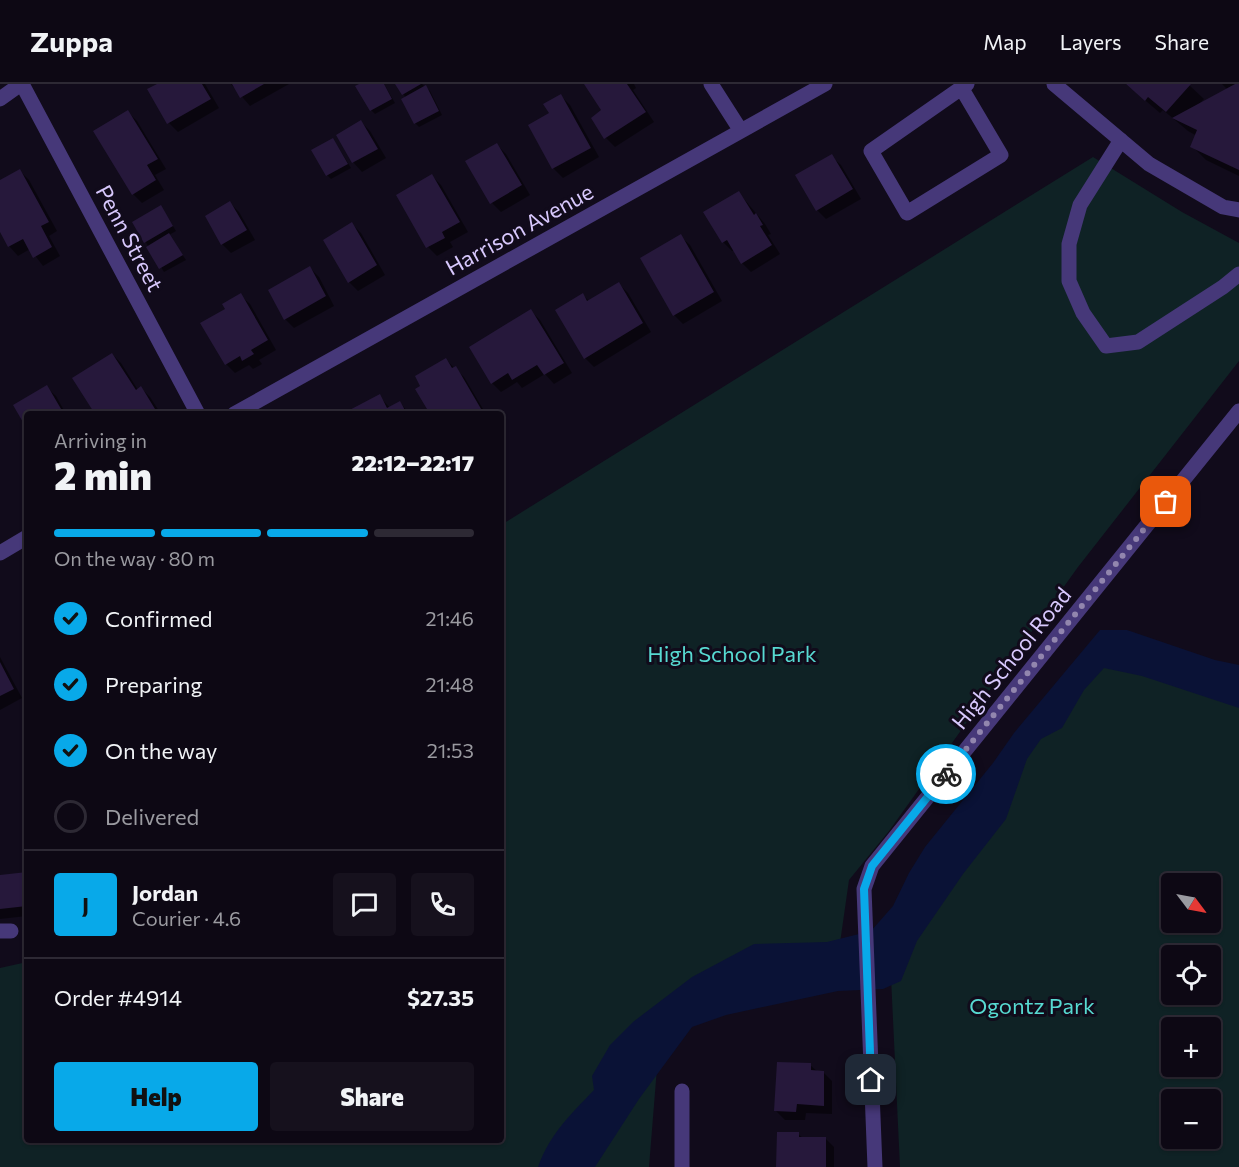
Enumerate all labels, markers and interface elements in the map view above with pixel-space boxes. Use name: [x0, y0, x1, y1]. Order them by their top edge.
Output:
text: Zuppa: [30, 24, 113, 58]
text: Map: [983, 29, 1027, 54]
text: Layers: [1060, 29, 1122, 54]
text: Share: [1155, 29, 1209, 54]
street label: Harrison Avenue: [440, 177, 598, 281]
street label: Penn Street: [91, 180, 169, 296]
text: Arriving in: [54, 428, 147, 452]
text: 22:12–22:17: [351, 449, 474, 476]
text: 2 min: [54, 450, 152, 498]
pin: [1140, 476, 1191, 527]
icon: bag: [1149, 485, 1182, 518]
text: On the way · 80 m: [54, 546, 215, 570]
street label: High School Road: [946, 582, 1076, 734]
icon: check: [54, 602, 87, 635]
text: Confirmed: [105, 605, 212, 632]
text: 21:46: [426, 606, 474, 630]
park label: High School Park: [647, 640, 817, 667]
icon: check: [54, 668, 87, 701]
text: Preparing: [105, 671, 202, 698]
text: 21:48: [426, 672, 474, 696]
icon: check: [54, 734, 87, 767]
text: On the way: [105, 737, 217, 764]
text: 21:53: [427, 738, 474, 762]
courier: [916, 744, 976, 804]
icon: bike: [930, 758, 963, 791]
text: Delivered: [105, 803, 199, 830]
button: chat: [333, 873, 396, 936]
button: phone: [411, 873, 474, 936]
north arrow: [1161, 873, 1221, 933]
map controls: [1161, 873, 1221, 1149]
text: Jordan: [132, 879, 198, 906]
text: J: [82, 891, 89, 918]
text: Courier · 4.6: [132, 906, 241, 930]
button: locate: [1161, 945, 1221, 1005]
text: Order #4914: [54, 984, 182, 1011]
text: $27.35: [407, 984, 474, 1011]
park label: Ogontz Park: [969, 992, 1095, 1019]
button: +: [1161, 1017, 1221, 1077]
pin: [845, 1054, 896, 1105]
button: Help: [54, 1062, 258, 1131]
button: Share: [270, 1062, 474, 1131]
icon: home: [854, 1063, 887, 1096]
button: −: [1161, 1089, 1221, 1149]

